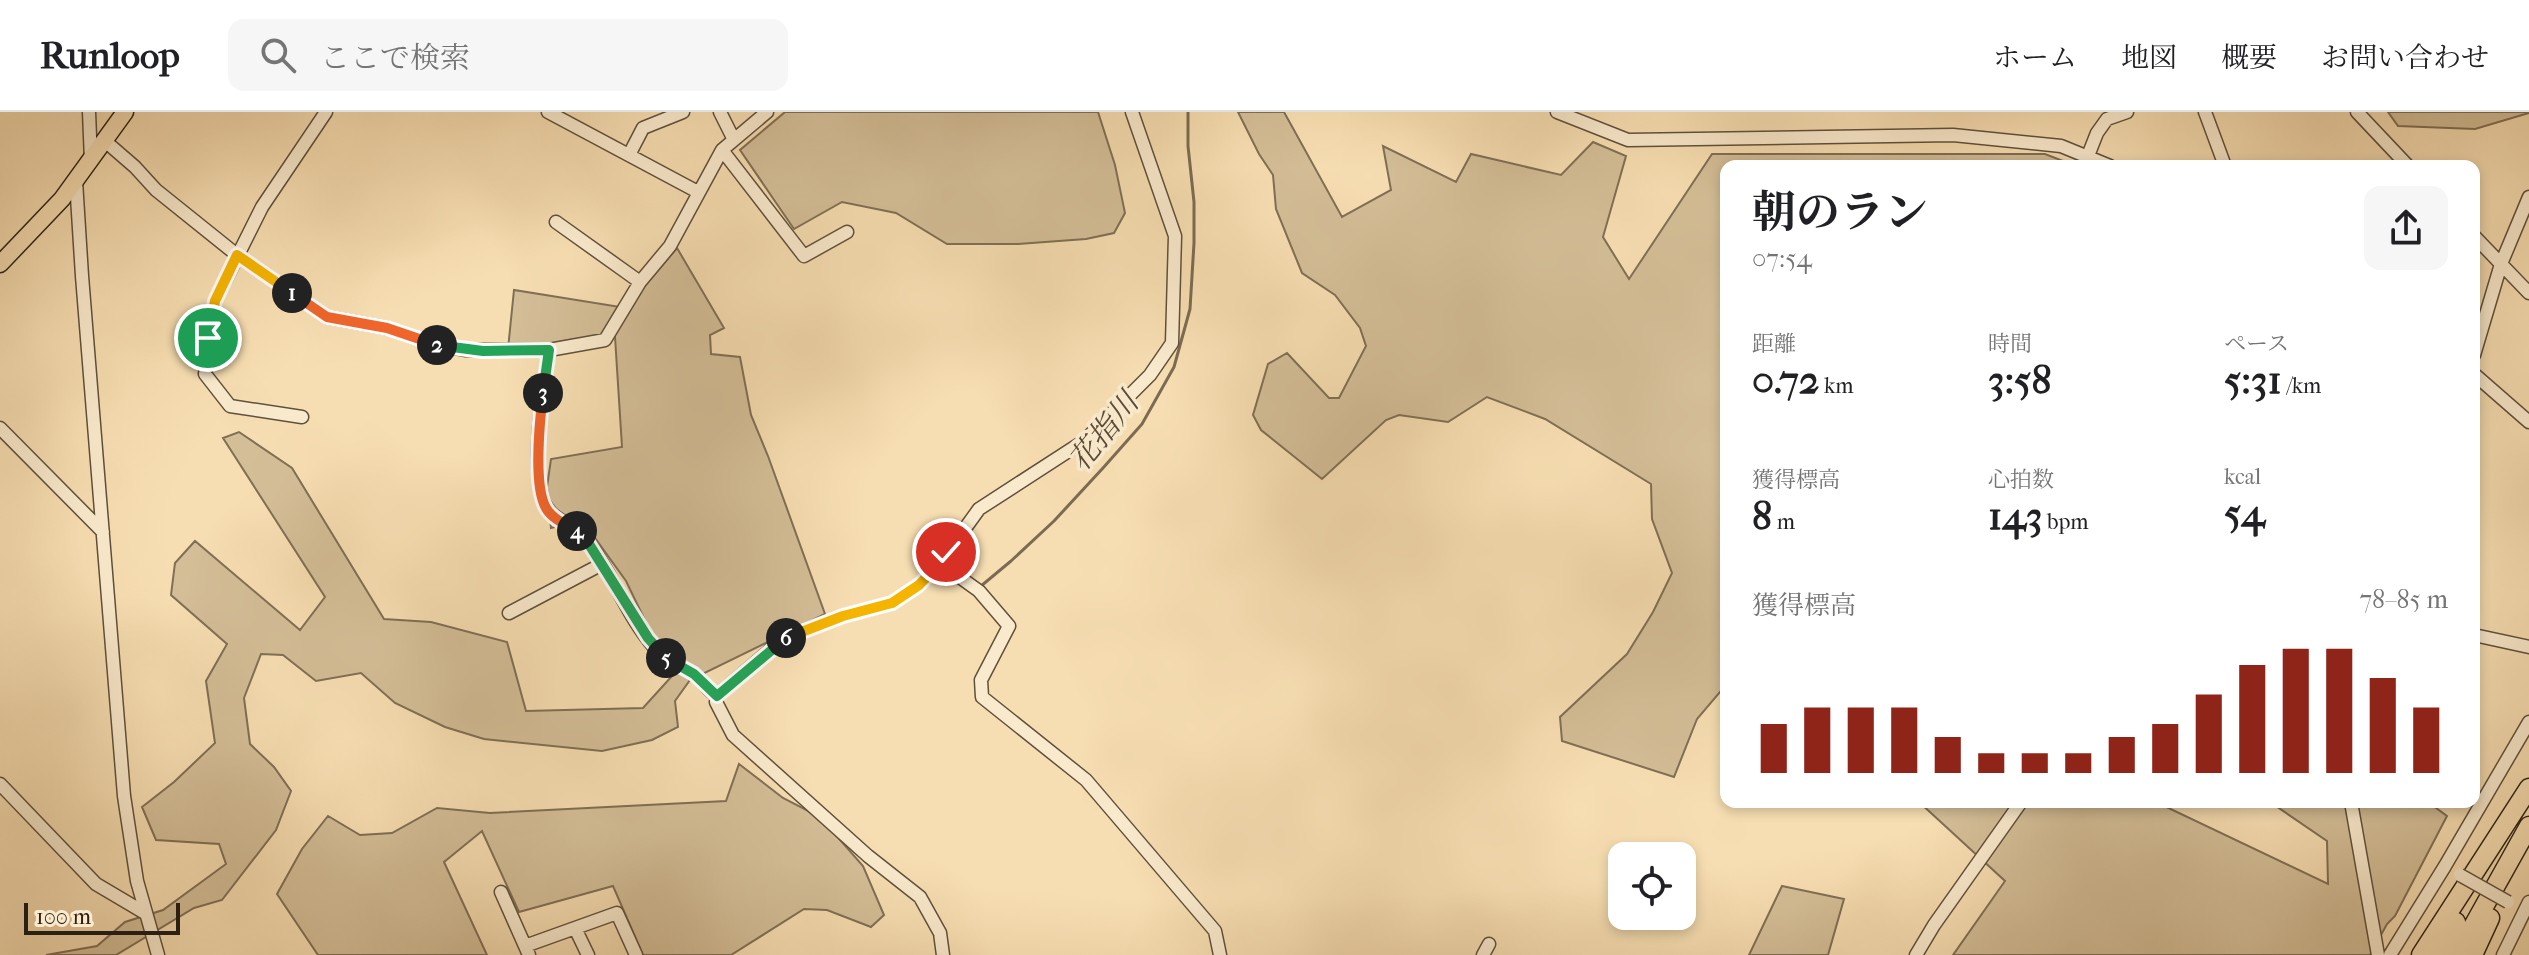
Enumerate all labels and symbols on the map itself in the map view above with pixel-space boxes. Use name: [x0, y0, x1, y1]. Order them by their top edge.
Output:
pin: 1: [272, 273, 312, 313]
pin: [174, 304, 242, 372]
pin: 2: [417, 325, 457, 365]
pin: 3: [523, 373, 563, 413]
water label: 花指川: [1062, 384, 1148, 478]
pin: 4: [557, 511, 597, 551]
pin: [912, 518, 980, 586]
pin: 6: [766, 618, 806, 658]
pin: 5: [646, 638, 686, 678]
scale bar: [24, 899, 180, 935]

